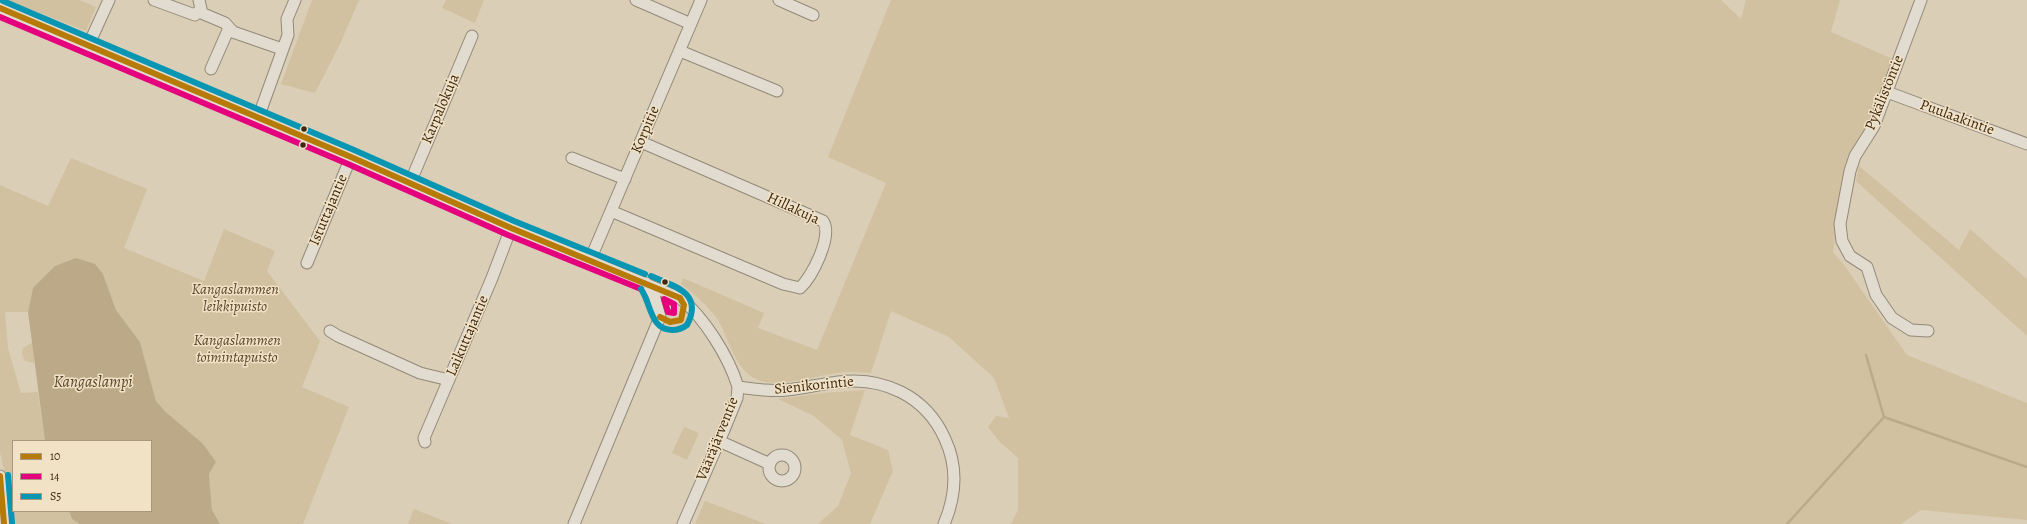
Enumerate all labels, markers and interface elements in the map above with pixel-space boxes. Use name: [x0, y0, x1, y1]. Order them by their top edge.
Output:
street label: Pykälistöntie: [1862, 53, 1908, 133]
street label: Karpalokuja: [418, 71, 464, 147]
street label: Puulaakintie: [1917, 96, 1997, 140]
street label: Korpitie: [628, 103, 664, 157]
unlabelled marker: [299, 124, 309, 134]
unlabelled marker: [298, 140, 308, 150]
street label: Istuttajantie: [306, 172, 352, 248]
street label: Hillakuja: [764, 189, 822, 229]
unlabelled marker: [660, 277, 670, 287]
park label: Kangaslammen leikkipuisto: [191, 281, 279, 316]
street label: Laikuttajantie: [443, 293, 493, 379]
park label: Kangaslammen toimintapuisto: [193, 332, 281, 367]
water label: Kangaslampi: [53, 373, 133, 393]
street label: Sienikorintie: [773, 373, 855, 399]
street label: Vääräjärventie: [693, 395, 743, 483]
legend: [12, 440, 152, 512]
text: 10: [50, 448, 61, 464]
text: 14: [50, 468, 60, 484]
text: S5: [50, 488, 62, 504]

